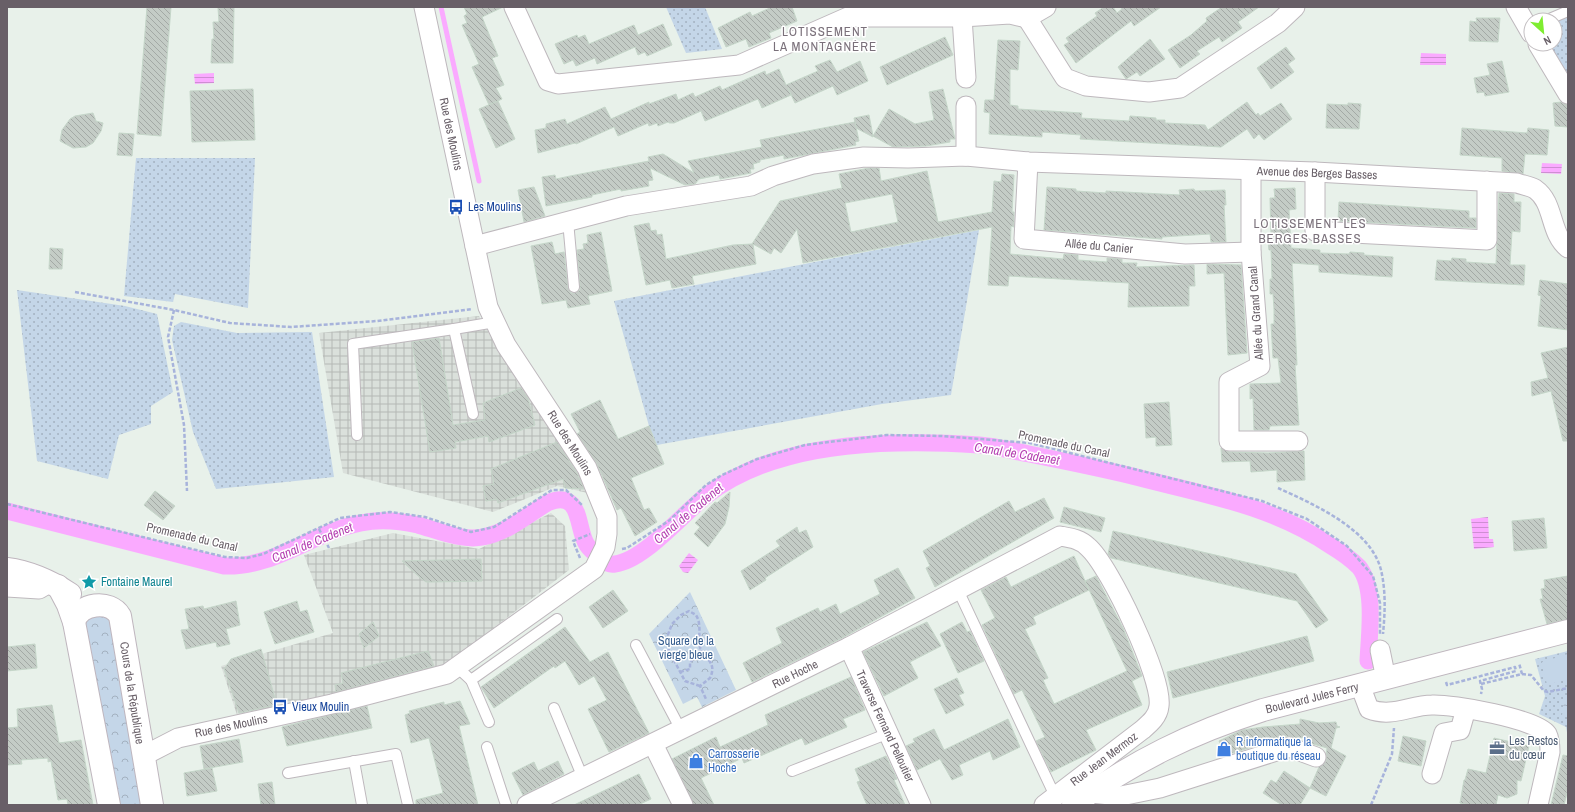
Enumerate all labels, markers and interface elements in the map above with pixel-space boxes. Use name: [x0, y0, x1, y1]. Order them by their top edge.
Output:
north arrow: [1523, 12, 1563, 52]
district label: LOTISSEMENT LA MONTAGNÈRE: [773, 23, 877, 55]
text: N: [1541, 33, 1554, 49]
street label: Rue des Moulins: [435, 96, 467, 172]
street label: Avenue des Berges Basses: [1255, 163, 1378, 183]
bus stop icon: Les Moulins: [447, 198, 465, 216]
place label: Les Moulins: [468, 199, 521, 215]
district label: LOTISSEMENT LES BERGES BASSES: [1253, 215, 1367, 247]
street label: Allée du Canier: [1064, 235, 1134, 257]
street label: Allée du Grand Canal: [1245, 266, 1267, 361]
street label: Rue des Moulins: [544, 407, 596, 479]
street label: Promenade du Canal: [1017, 427, 1111, 461]
water label: Canal de Cadenet: [973, 438, 1062, 469]
water label: Canal de Cadenet: [650, 479, 727, 548]
water label: Canal de Cadenet: [269, 518, 356, 566]
street label: Promenade du Canal: [145, 519, 239, 555]
place icon: Fontaine Maurel: [80, 573, 98, 591]
place label: Fontaine Maurel: [101, 574, 172, 590]
park label: Square de la vierge bleue: [658, 633, 714, 663]
street label: Cours de la République: [116, 641, 148, 745]
street label: Rue Hoche: [769, 656, 821, 692]
street label: Traverse Fernand Pelloutier: [852, 667, 918, 785]
street label: Boulevard Jules Ferry: [1264, 679, 1360, 717]
bus stop icon: Vieux Moulin: [271, 698, 289, 716]
place label: Vieux Moulin: [292, 699, 349, 715]
street label: Rue des Moulins: [193, 710, 269, 742]
street label: Rue Jean Mermoz: [1067, 728, 1141, 790]
place label: Les Restos du cœur: [1509, 733, 1558, 763]
place label: R informatique la boutique du réseau: [1236, 734, 1321, 764]
office icon: Les Restos du cœur: [1488, 739, 1506, 757]
shop icon: R informatique la boutique du réseau: [1215, 740, 1233, 758]
place label: Carrosserie Hoche: [708, 746, 759, 776]
shop icon: Carrosserie Hoche: [687, 752, 705, 770]

